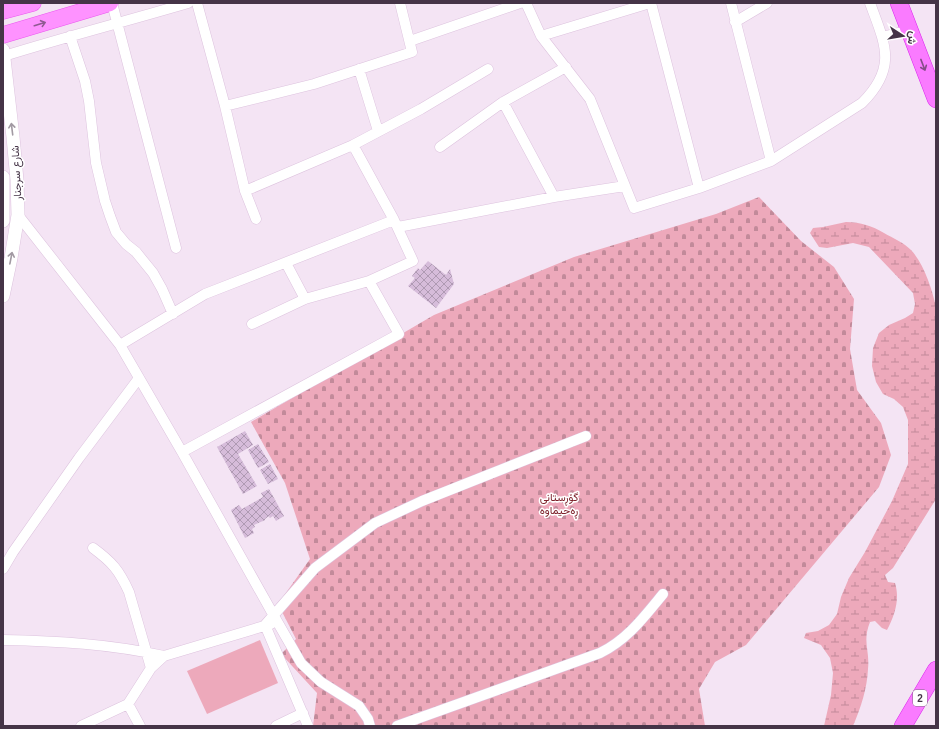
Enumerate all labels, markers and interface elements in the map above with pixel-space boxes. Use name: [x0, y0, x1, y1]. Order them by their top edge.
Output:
north arrow: [883, 16, 923, 56]
one-way arrow: [34, 20, 47, 27]
text: ش: [905, 30, 920, 46]
one-way arrow: [920, 59, 928, 71]
one-way arrow: [9, 123, 16, 136]
street label: شارع سرجنار: [9, 145, 25, 202]
one-way arrow: [8, 252, 16, 265]
park label: گۆڕستانی ڕەحیماوە: [540, 491, 579, 519]
road number: 2: [913, 690, 927, 706]

